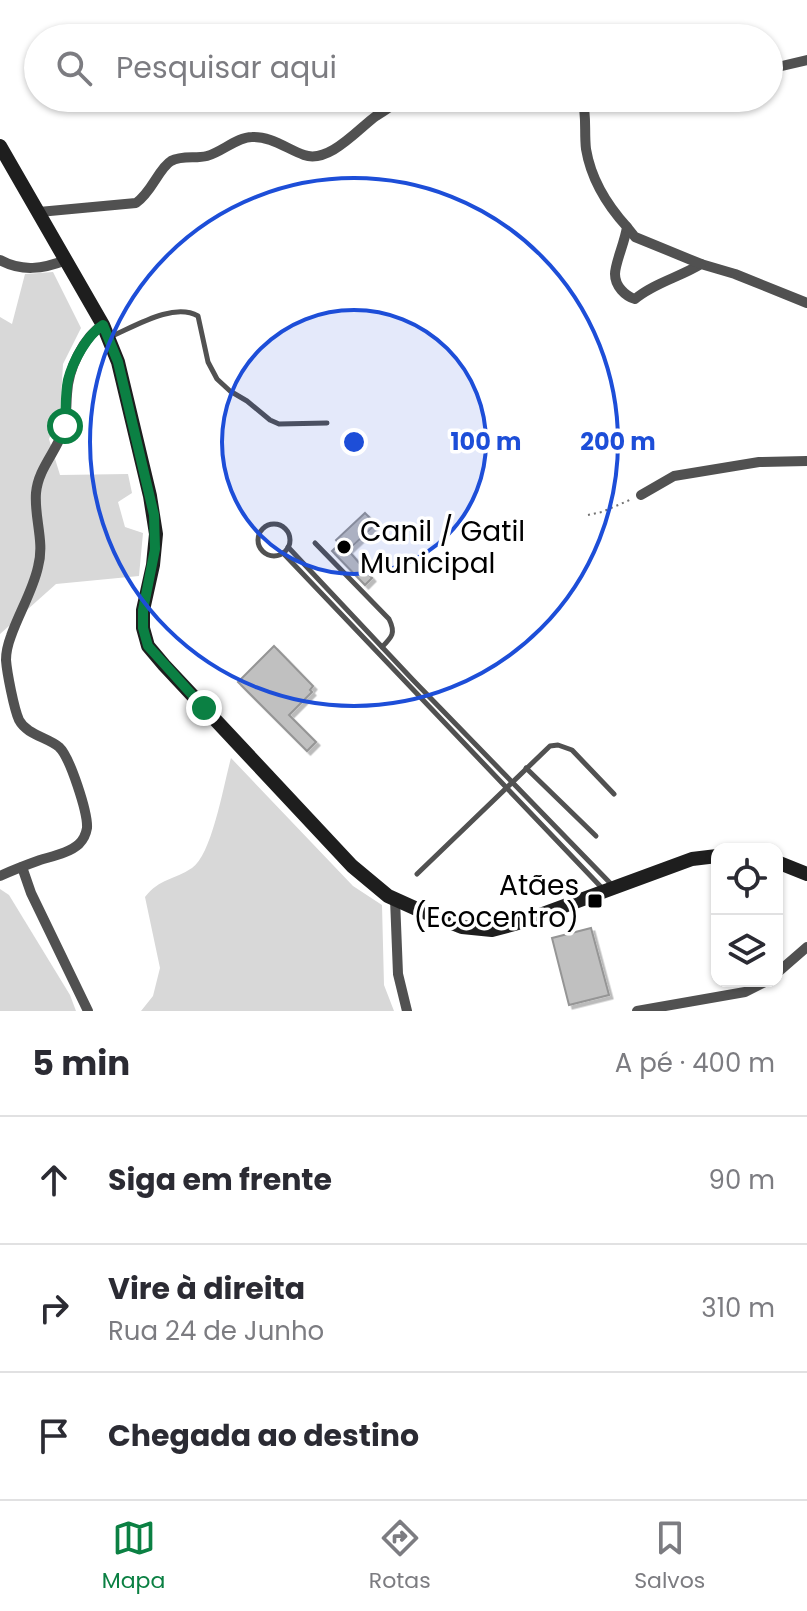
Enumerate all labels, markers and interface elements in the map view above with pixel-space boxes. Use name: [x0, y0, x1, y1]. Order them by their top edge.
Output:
search box: [24, 24, 783, 112]
icon: search: [52, 46, 96, 90]
text: Pesquisar aqui: [116, 46, 337, 89]
route start: [47, 408, 83, 444]
text: 100 m: [451, 425, 521, 458]
text: 200 m: [580, 425, 656, 458]
centre of rings: [340, 428, 368, 456]
place label: Canil / Gatil Municipal: [360, 512, 525, 583]
marker: Canil / Gatil Municipal: [335, 538, 353, 556]
route end: [186, 690, 222, 726]
map controls: [711, 843, 783, 987]
button: locate: [711, 843, 783, 915]
place label: Atães (Ecocentro): [413, 866, 579, 937]
marker: Atães (Ecocentro): [586, 892, 604, 910]
button: layers: [711, 915, 783, 987]
text: 5 min: [32, 1039, 130, 1087]
text: A pé · 400 m: [615, 1045, 775, 1081]
icon: ahead: [32, 1158, 76, 1202]
text: Siga em frente: [108, 1158, 332, 1201]
text: 90 m: [709, 1162, 775, 1198]
text: Vire à direita: [108, 1267, 305, 1310]
icon: right: [32, 1286, 76, 1330]
text: 310 m: [701, 1290, 775, 1326]
text: Rua 24 de Junho: [108, 1313, 324, 1349]
icon: arrive: [32, 1414, 76, 1458]
text: Chegada ao destino: [108, 1414, 419, 1457]
tab: Mapa: [102, 1516, 165, 1597]
tab: Rotas: [369, 1516, 431, 1597]
tab: Salvos: [634, 1516, 705, 1597]

